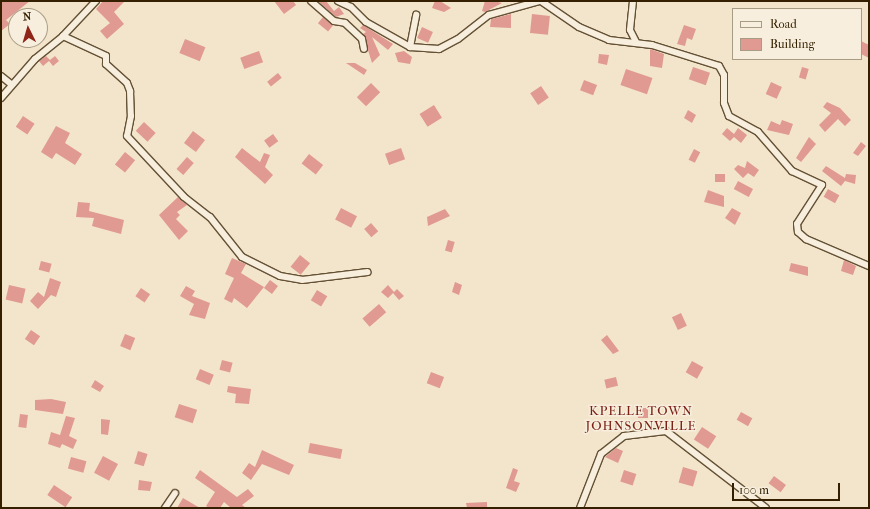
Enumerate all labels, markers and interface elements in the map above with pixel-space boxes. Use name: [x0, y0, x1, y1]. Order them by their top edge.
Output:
north arrow: [8, 8, 48, 48]
legend: [732, 8, 862, 60]
text: N: [22, 10, 32, 23]
text: Road: [770, 17, 797, 31]
text: Building: [770, 37, 815, 51]
district label: KPELLE TOWN JOHNSONVILLE: [586, 404, 696, 435]
scale bar: [734, 475, 842, 501]
text: 100 m: [739, 483, 769, 497]

